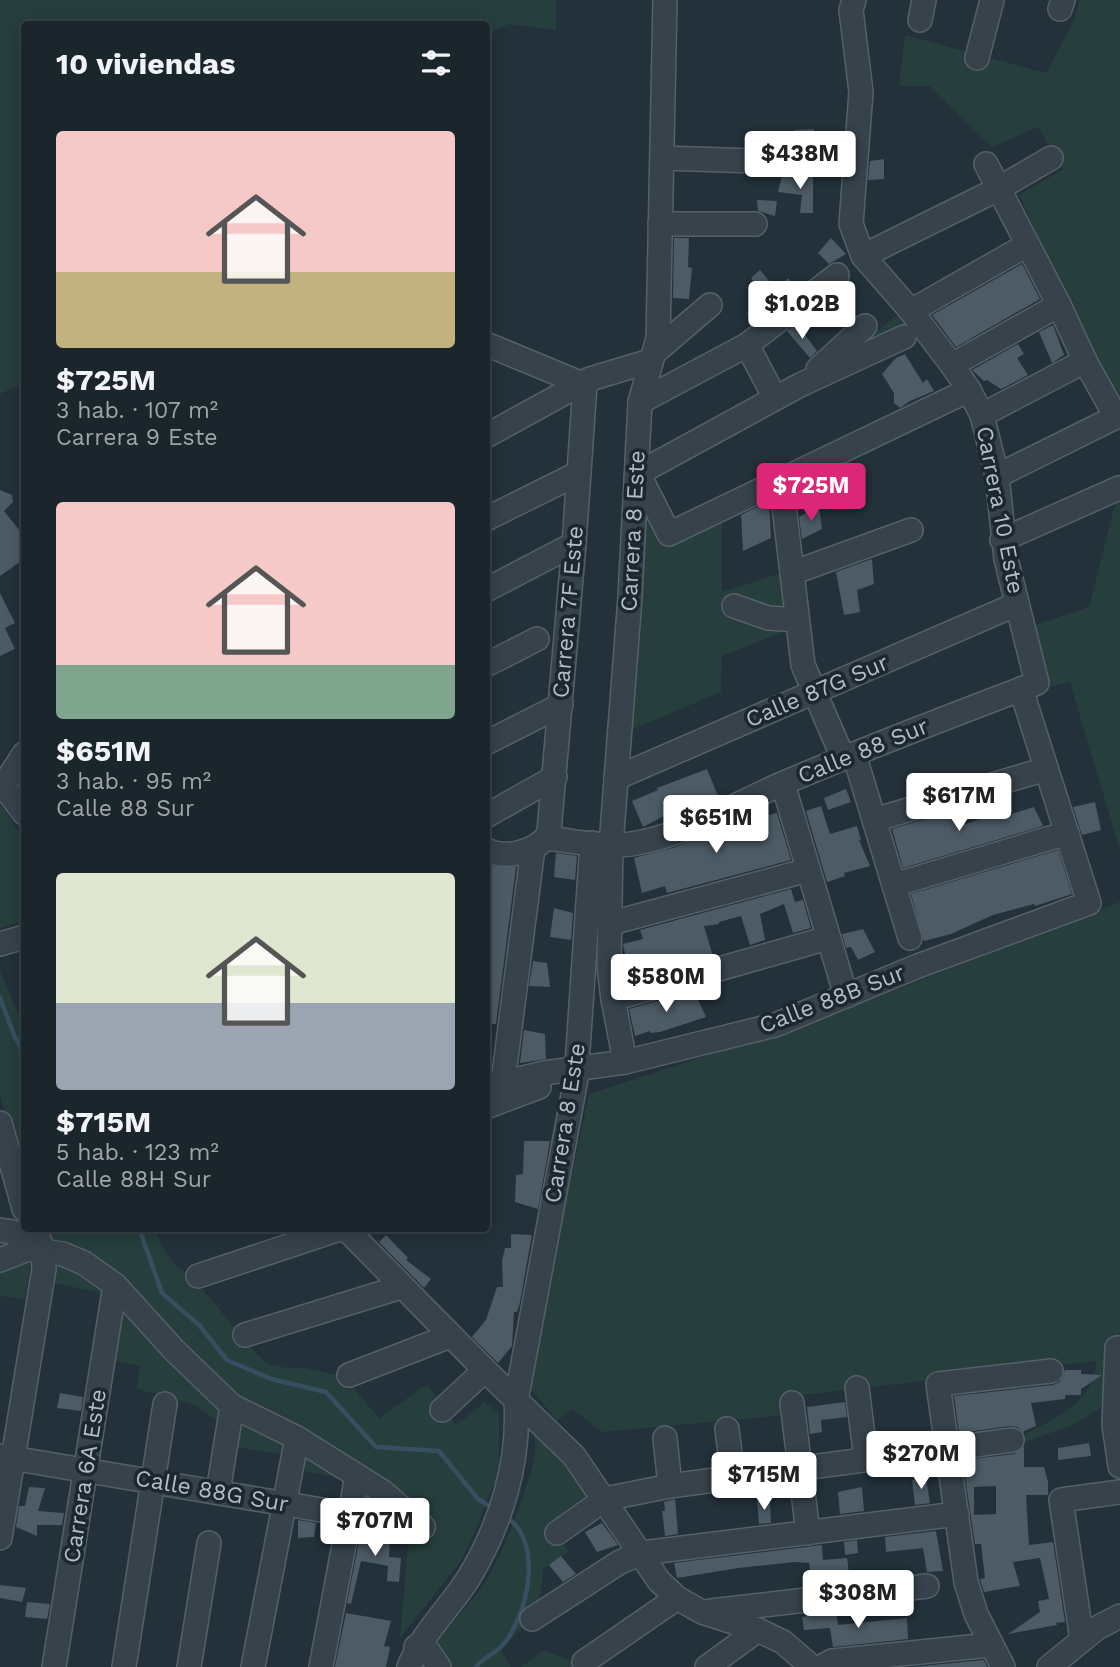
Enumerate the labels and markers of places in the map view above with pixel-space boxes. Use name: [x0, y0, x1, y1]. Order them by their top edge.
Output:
pin: $438M: [751, 132, 849, 191]
pin: $1.02B: [745, 282, 859, 341]
pin: $725M: [762, 463, 860, 523]
pin: $617M: [910, 774, 1008, 833]
pin: $651M: [667, 796, 765, 855]
pin: $580M: [617, 954, 715, 1014]
pin: $270M: [872, 1432, 970, 1491]
pin: $715M: [715, 1452, 813, 1512]
pin: $707M: [326, 1498, 424, 1558]
pin: $308M: [809, 1570, 907, 1630]

